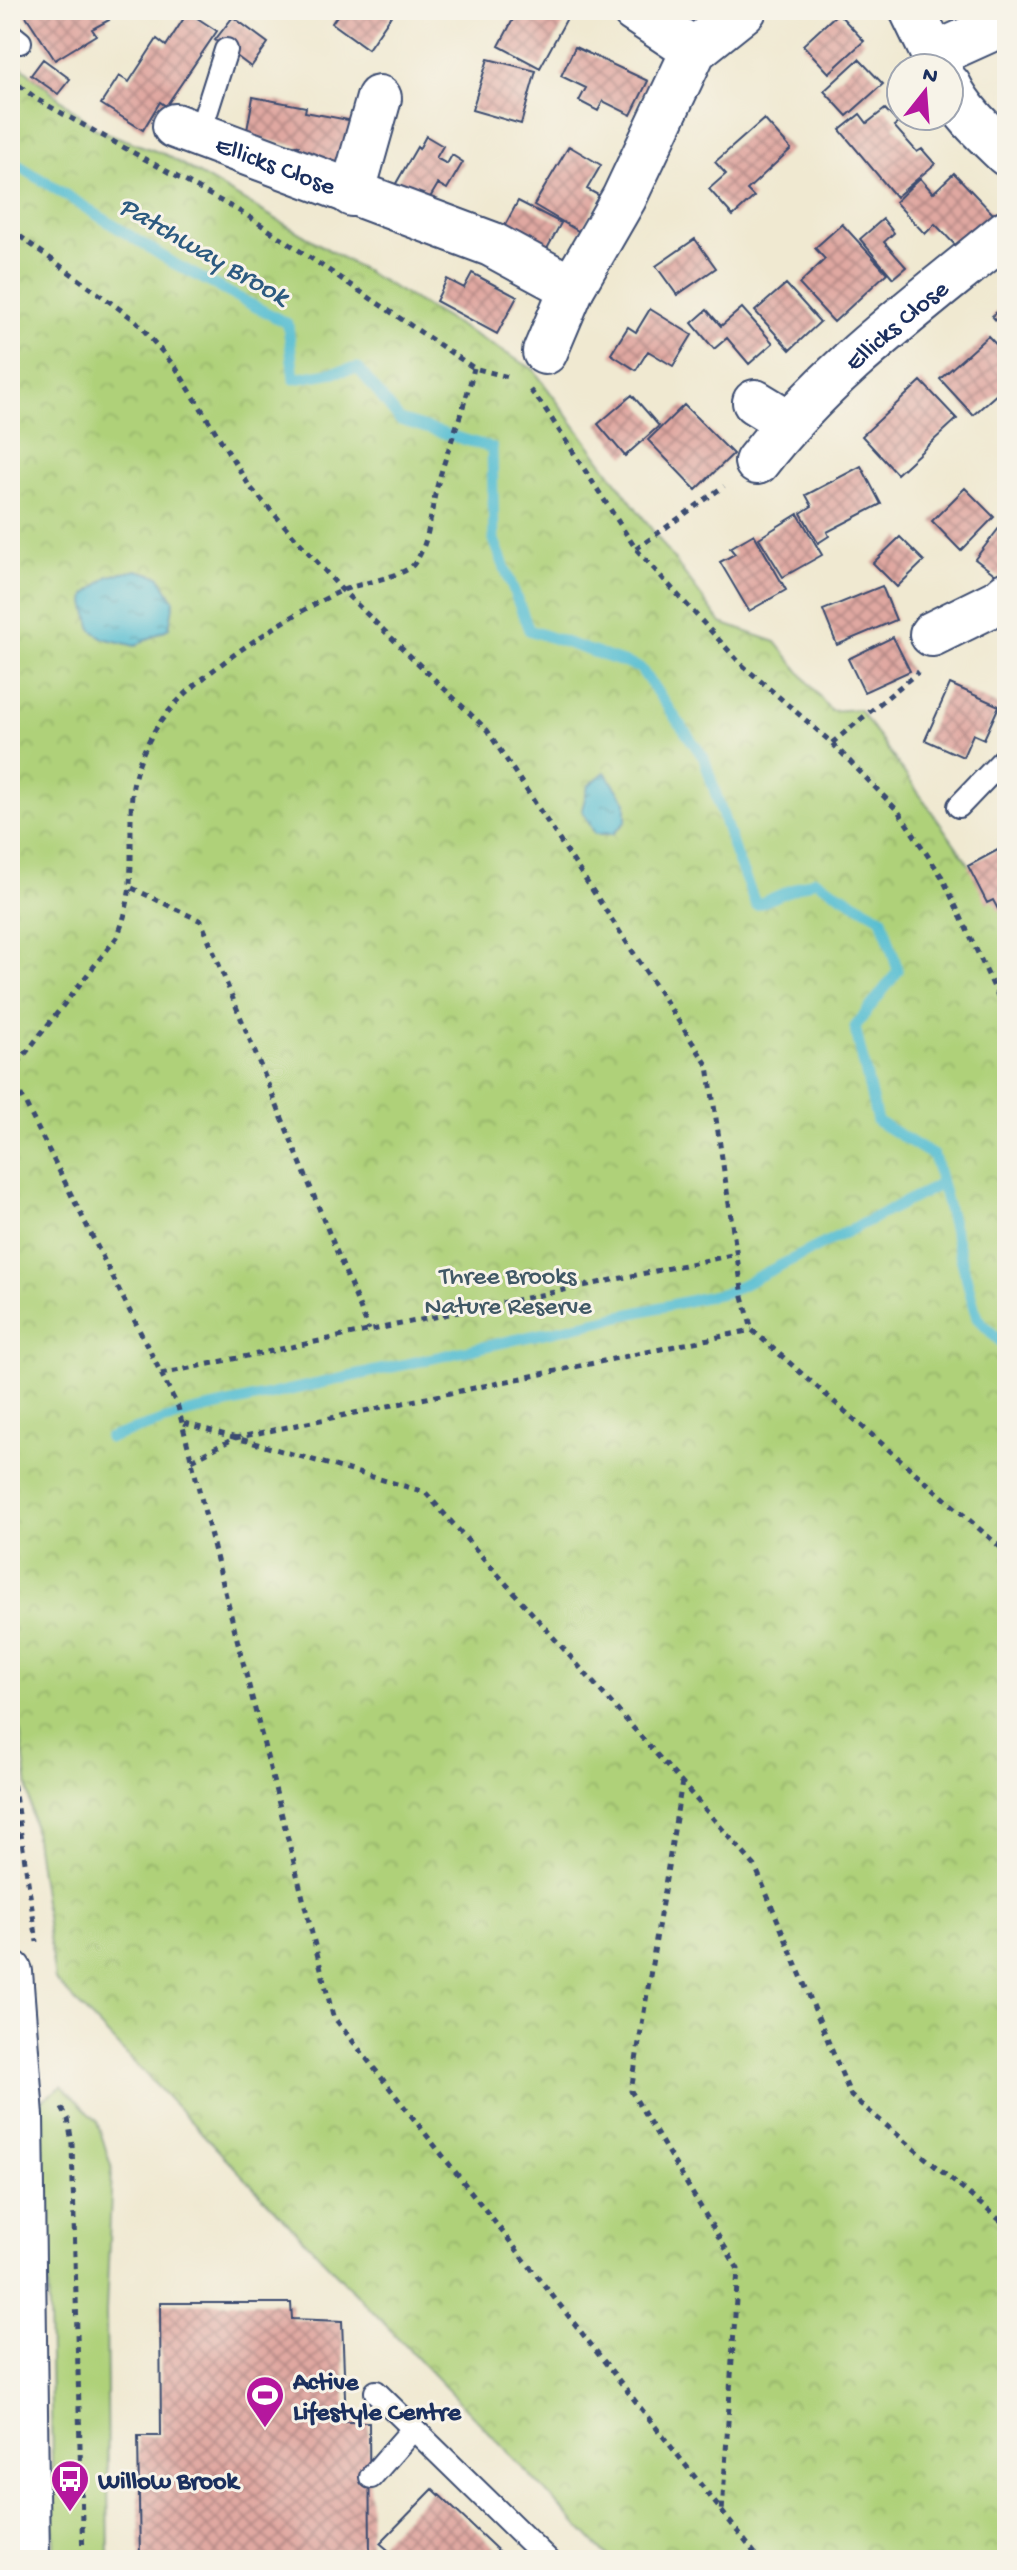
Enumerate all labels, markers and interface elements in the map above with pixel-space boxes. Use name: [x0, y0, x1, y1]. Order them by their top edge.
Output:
north arrow: [885, 52, 965, 132]
text: N: [919, 62, 940, 91]
street label: Ellicks Close: [210, 131, 340, 205]
water label: Patchway Brook: [112, 191, 296, 316]
street label: Ellicks Close: [840, 275, 957, 380]
park label: Three Brooks Nature Reserve: [424, 1263, 592, 1324]
place label: Active Lifestyle Centre: [292, 2369, 463, 2430]
sports icon: Active Lifestyle Centre: [244, 2374, 286, 2429]
bus stop icon: Willow Brook: [49, 2458, 91, 2513]
place label: Willow Brook: [97, 2468, 241, 2499]

